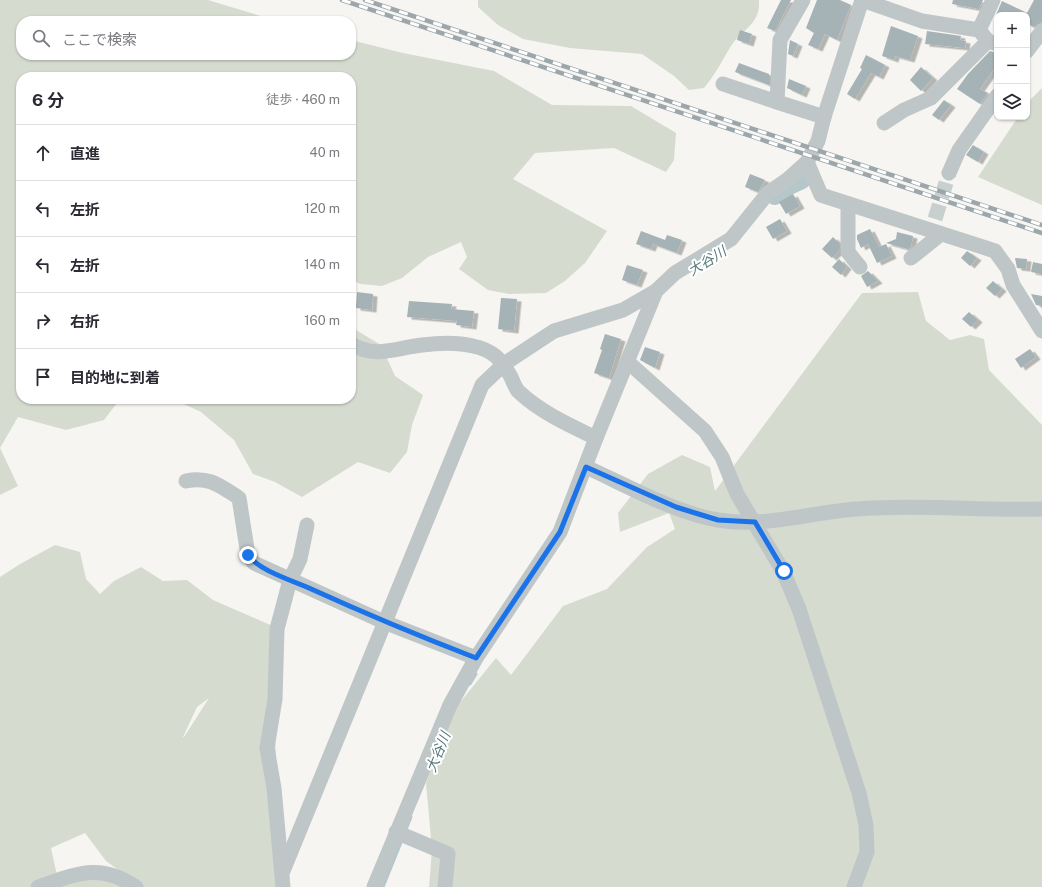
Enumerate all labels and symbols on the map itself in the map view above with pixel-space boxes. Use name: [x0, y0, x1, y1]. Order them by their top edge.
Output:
water label: 大谷川: [685, 242, 731, 279]
route end: [239, 546, 257, 564]
route start: [775, 562, 793, 580]
water label: 大谷川: [423, 728, 454, 774]

